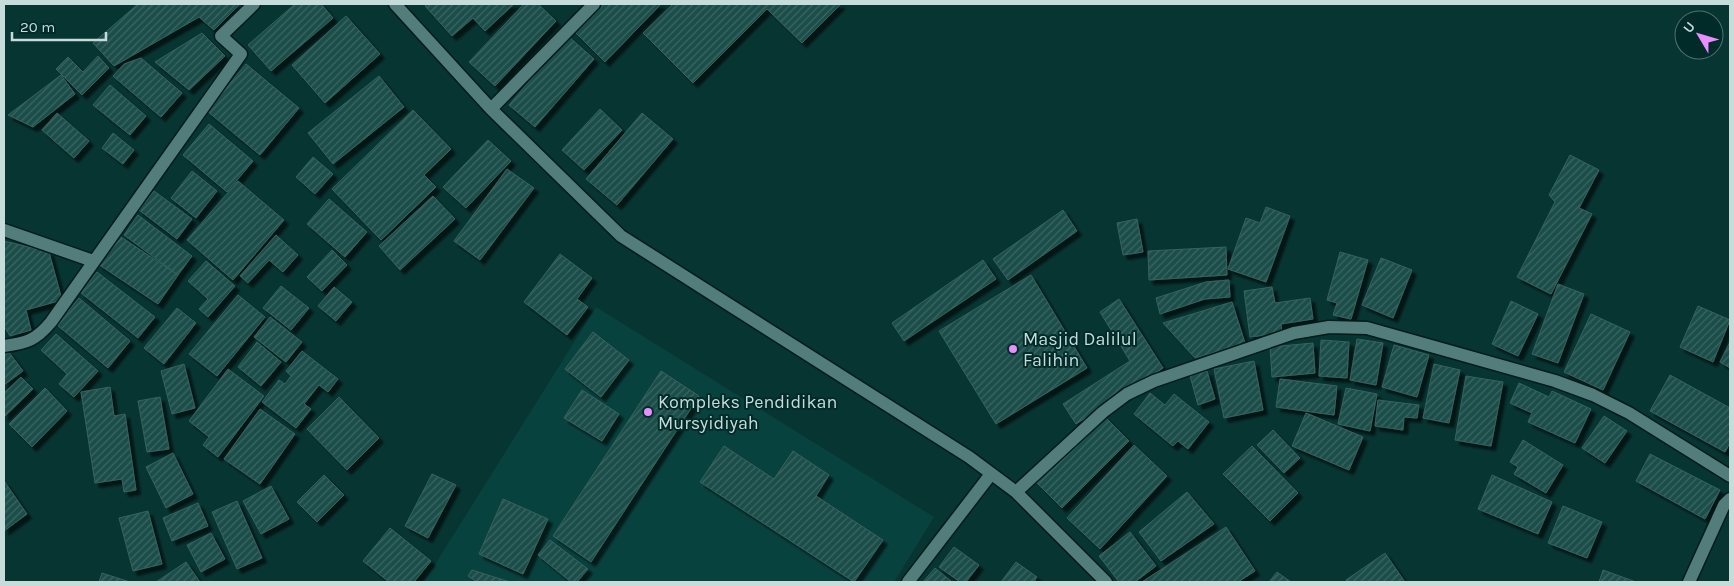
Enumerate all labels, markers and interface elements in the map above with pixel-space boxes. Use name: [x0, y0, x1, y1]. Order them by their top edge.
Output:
scale bar: [12, 10, 106, 42]
north arrow: [1674, 10, 1724, 60]
text: 20 m: [20, 18, 55, 36]
text: U: [1679, 18, 1699, 36]
place label: Masjid Dalilul Falihin: [1023, 328, 1137, 371]
marker: Masjid Dalilul Falihin: [1007, 343, 1019, 355]
place label: Kompleks Pendidikan Mursyidiyah: [658, 391, 837, 434]
marker: Kompleks Pendidikan Mursyidiyah: [642, 406, 654, 418]

